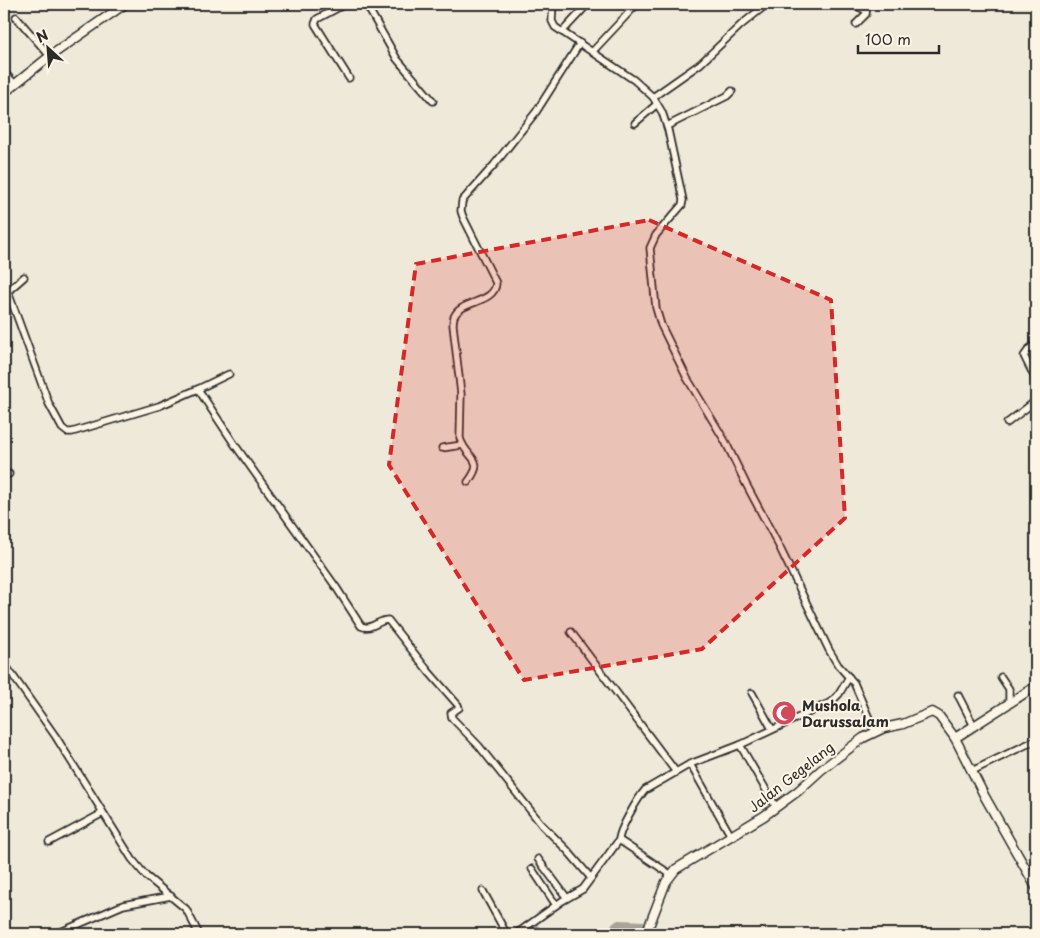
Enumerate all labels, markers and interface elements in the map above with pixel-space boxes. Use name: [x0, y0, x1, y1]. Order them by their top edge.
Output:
north arrow: [22, 22, 72, 72]
scale bar: [858, 22, 939, 54]
text: N: [32, 24, 52, 48]
text: 100 m: [865, 27, 911, 50]
place label: Mushola Darussalam: [802, 695, 889, 732]
mosque icon: Mushola Darussalam: [771, 700, 797, 726]
street label: Jalan Gegelang: [744, 737, 838, 817]

